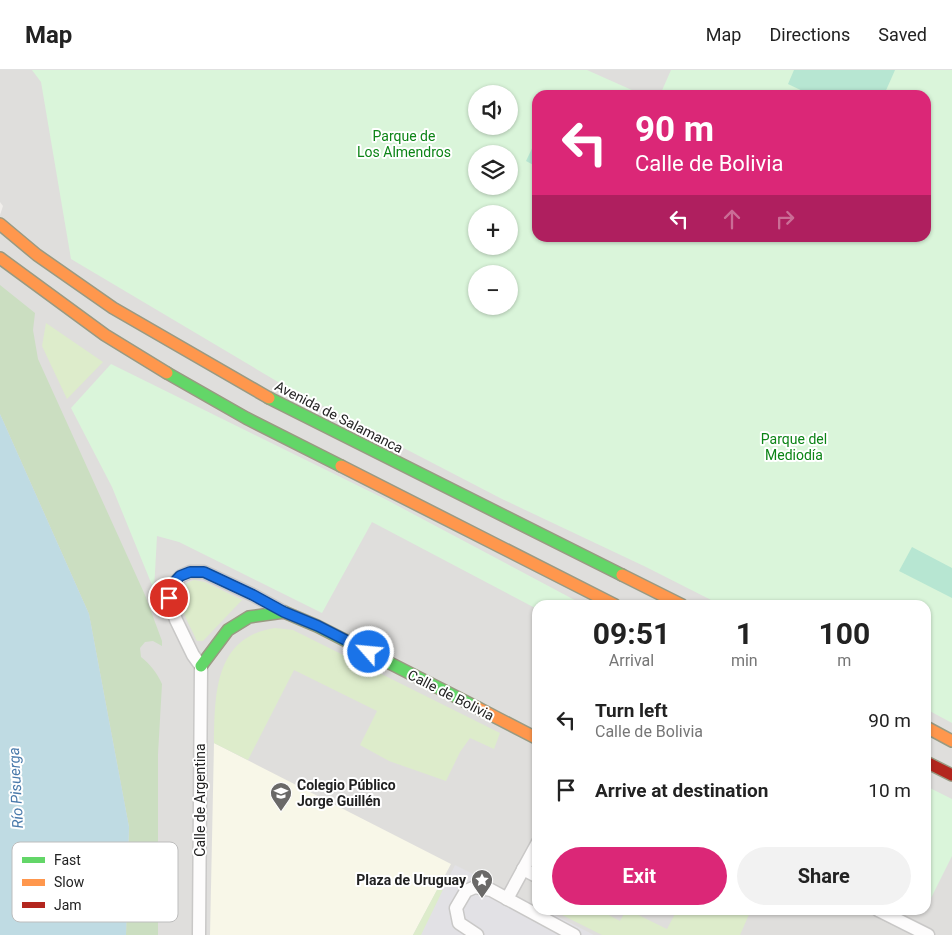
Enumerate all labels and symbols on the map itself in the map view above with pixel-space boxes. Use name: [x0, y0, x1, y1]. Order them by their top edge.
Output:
park label: Parque de Los Almendros: [357, 128, 451, 160]
street label: Avenida de Salamanca: [272, 378, 406, 456]
park label: Parque del Mediodía: [761, 431, 827, 463]
pin: [148, 577, 190, 619]
position arrow: [342, 625, 394, 677]
street label: Calle de Bolivia: [405, 666, 497, 724]
street label: Calle de Argentina: [192, 743, 208, 857]
water label: Río Pisuerga: [5, 747, 27, 829]
place label: Colegio Público Jorge Guillén: [297, 777, 396, 809]
school or university icon: Colegio Público Jorge Guillén: [269, 781, 293, 812]
legend: [12, 842, 178, 922]
text: Fast: [54, 852, 81, 868]
place icon: Plaza de Uruguay: [470, 868, 494, 899]
place label: Plaza de Uruguay: [356, 872, 467, 888]
text: Slow: [54, 874, 85, 890]
text: Jam: [54, 897, 82, 913]

